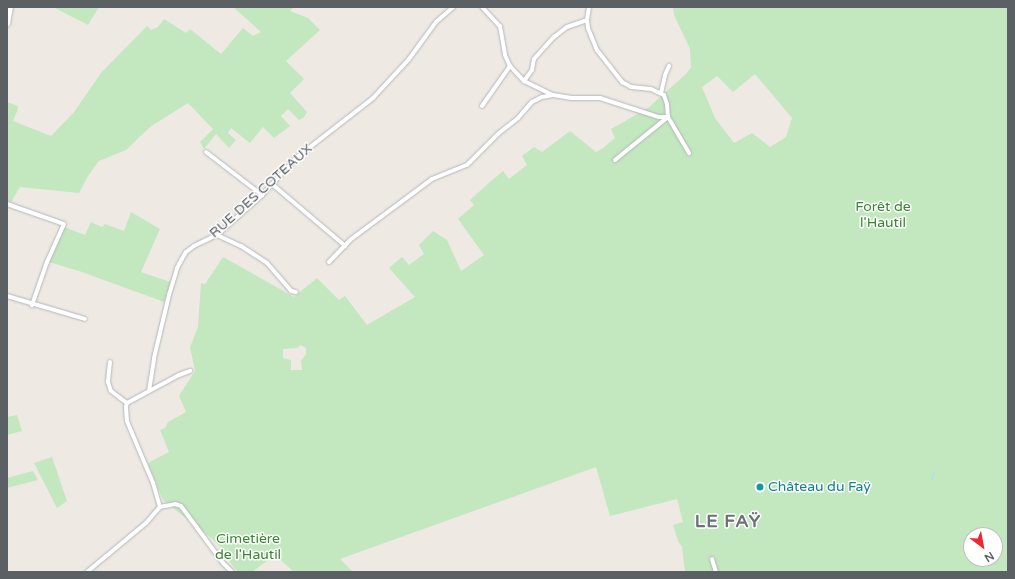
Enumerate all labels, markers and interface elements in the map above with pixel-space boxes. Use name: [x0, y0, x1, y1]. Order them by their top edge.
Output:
street label: RUE DES COTEAUX: [206, 140, 316, 242]
park label: Forêt de l'Hautil: [855, 199, 911, 232]
place label: Château du Faÿ: [768, 479, 871, 495]
marker: Château du Faÿ: [755, 482, 765, 492]
district label: LE FAŸ: [695, 510, 761, 532]
north arrow: [963, 527, 1003, 567]
park label: Cimetière de l'Hautil: [215, 531, 281, 564]
text: N: [982, 549, 996, 565]

